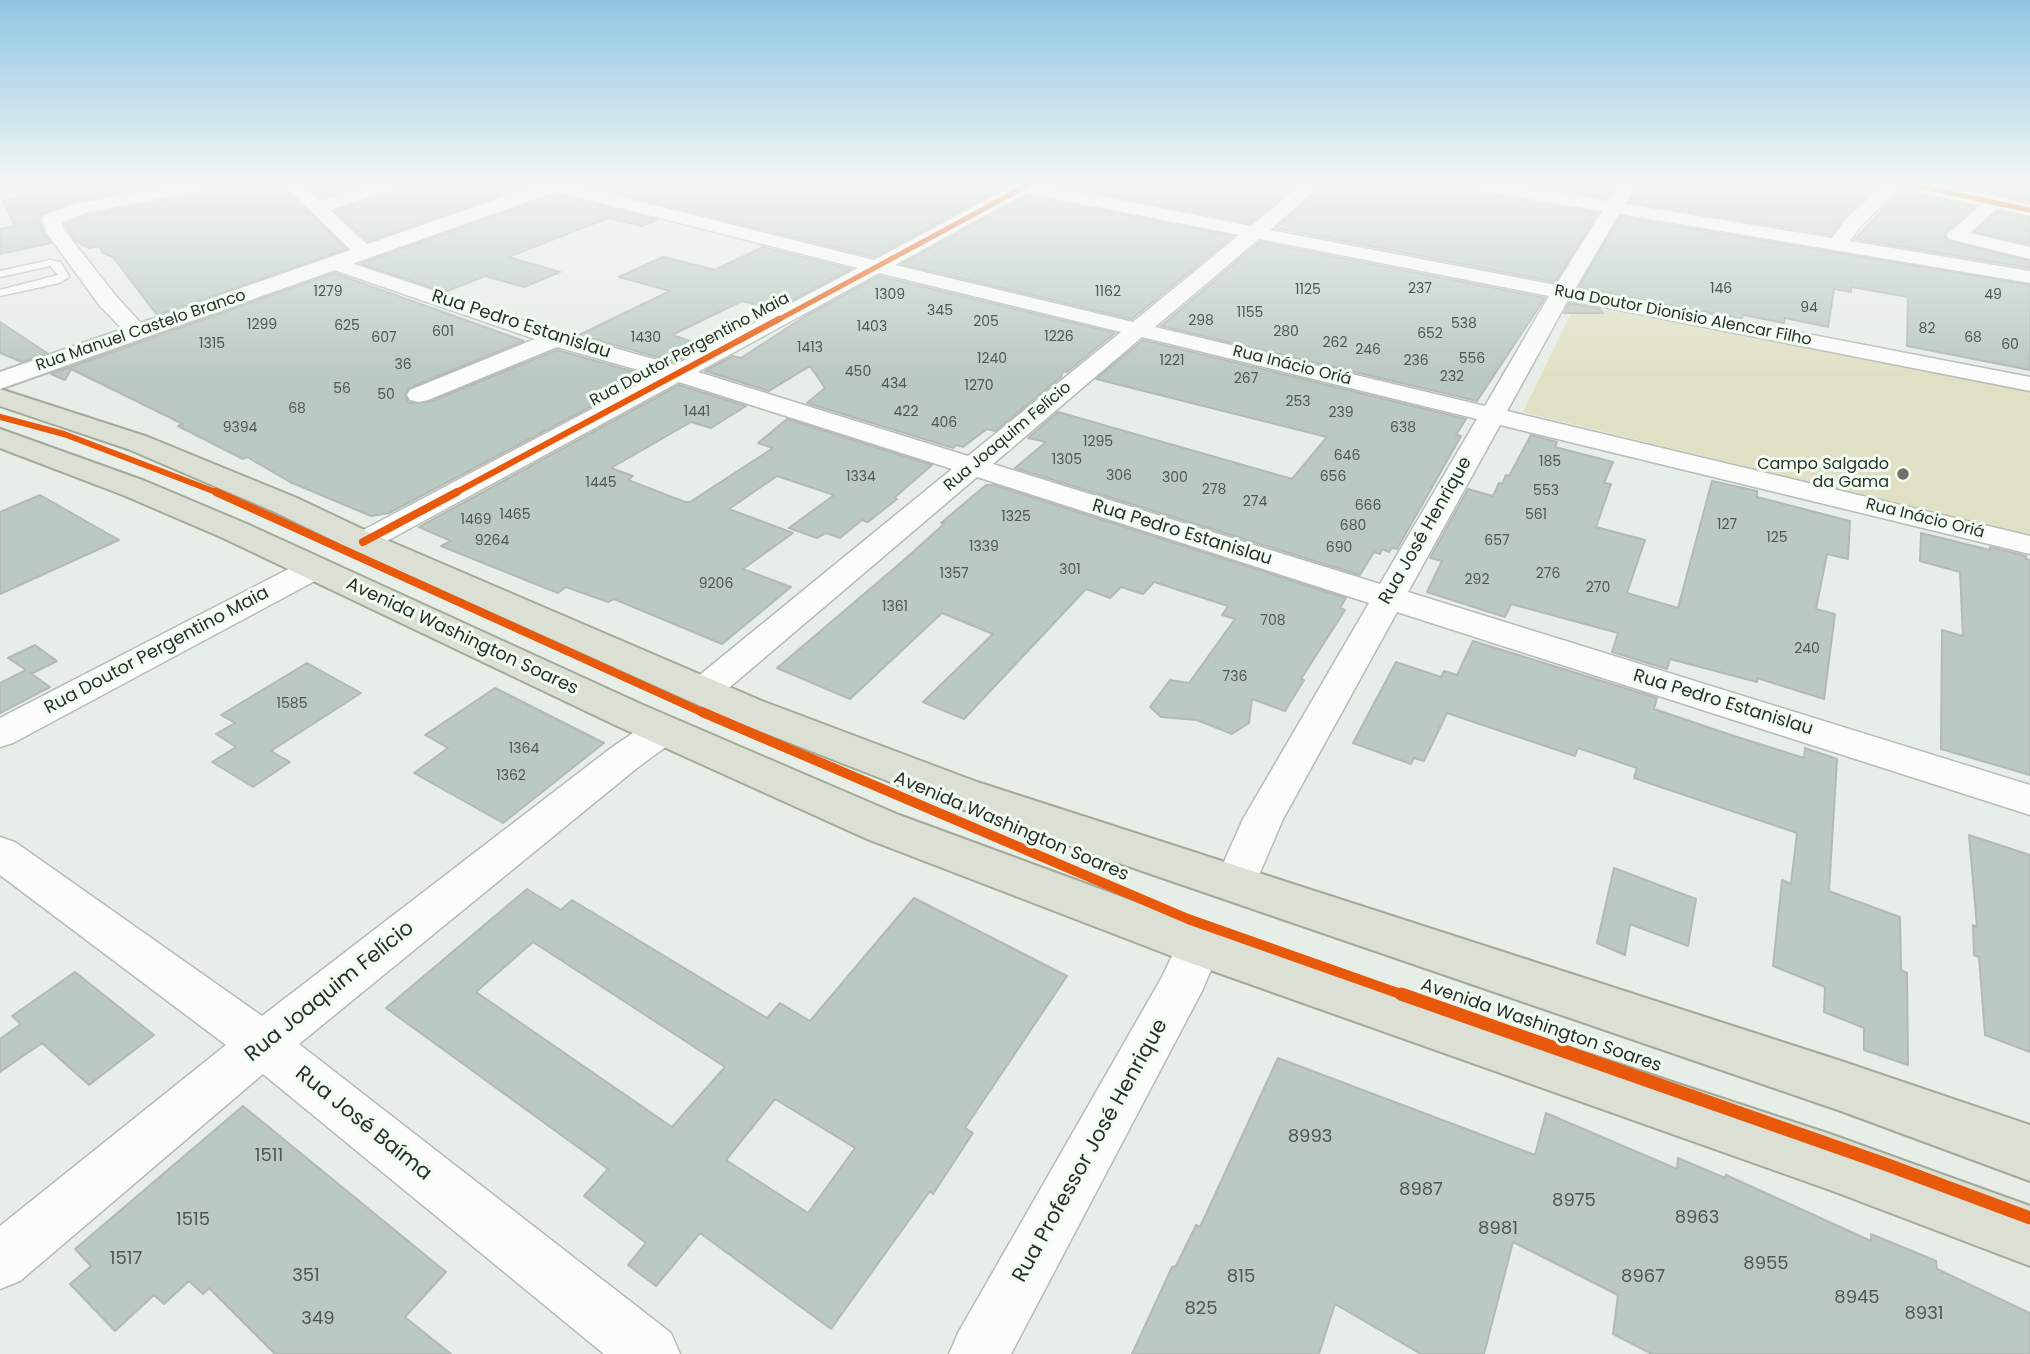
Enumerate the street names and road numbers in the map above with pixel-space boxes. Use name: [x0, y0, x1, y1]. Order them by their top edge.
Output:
street label: Rua Doutor Dionísio Alencar Filho: [1553, 282, 1813, 350]
street label: Rua Manuel Castelo Branco: [34, 286, 248, 376]
street label: Rua Pedro Estanislau: [429, 286, 613, 364]
street label: Rua Doutor Pergentino Maia: [587, 289, 793, 411]
street label: Rua Inácio Oriá: [1231, 342, 1353, 390]
street label: Rua Joaquim Felício: [941, 378, 1075, 496]
street label: Rua José Henrique: [1375, 453, 1477, 609]
street label: Rua Pedro Estanislau: [1089, 495, 1275, 571]
street label: Rua Inácio Oriá: [1864, 495, 1986, 543]
street label: Avenida Washington Soares: [343, 574, 581, 700]
street label: Rua Doutor Pergentino Maia: [41, 583, 273, 719]
street label: Rua Pedro Estanislau: [1630, 665, 1816, 741]
street label: Avenida Washington Soares: [890, 768, 1132, 886]
street label: Rua Joaquim Felício: [240, 916, 420, 1068]
street label: Avenida Washington Soares: [1418, 975, 1664, 1077]
street label: Rua Professor José Henrique: [1008, 1015, 1174, 1287]
street label: Rua José Baíma: [290, 1061, 436, 1187]

